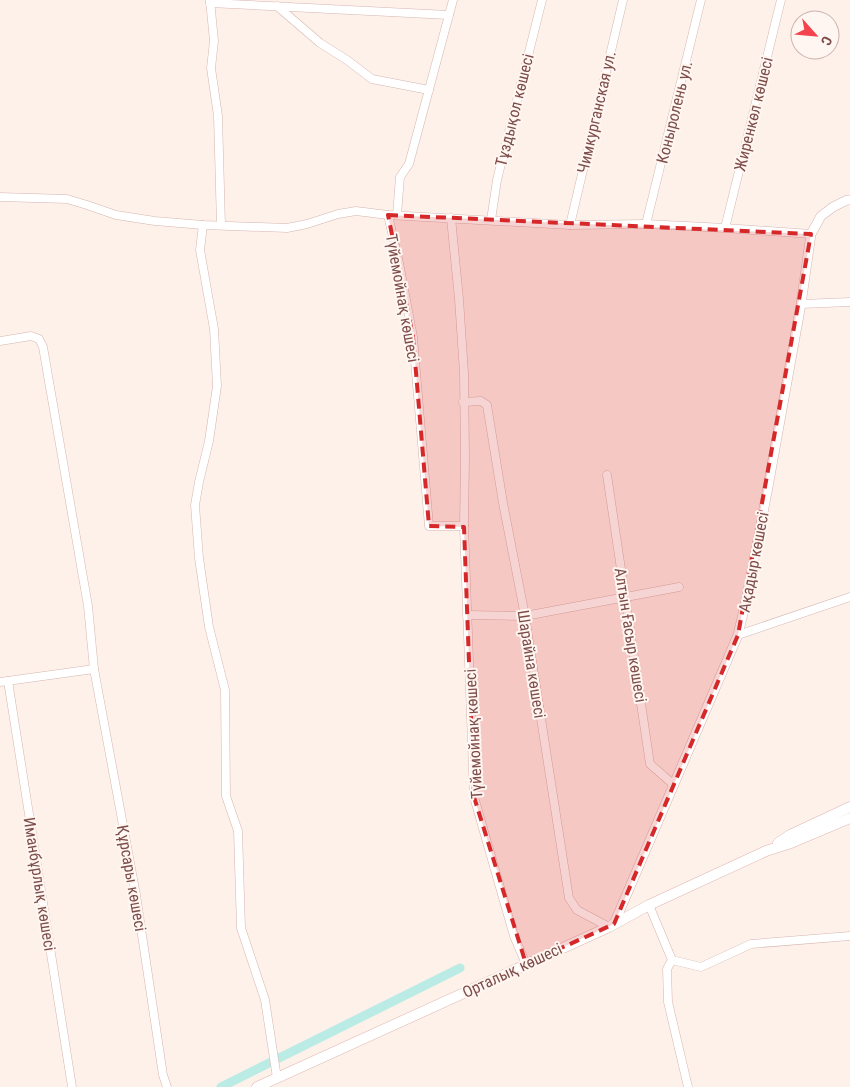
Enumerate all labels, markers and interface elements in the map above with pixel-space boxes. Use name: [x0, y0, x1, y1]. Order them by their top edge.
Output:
north arrow: [790, 10, 840, 60]
text: С: [818, 34, 836, 48]
street label: Чимкурганская ул.: [573, 49, 620, 175]
street label: Тұздықол көшесі: [491, 52, 538, 168]
street label: Жиренкөл көшесі: [730, 55, 777, 173]
street label: Коныролень ул.: [653, 59, 696, 166]
street label: Түйемойнақ көшесі: [382, 232, 423, 364]
street label: Ақадыр көшесі: [734, 510, 773, 614]
street label: Алтын Ғасыр көшесі: [610, 566, 651, 704]
street label: Шарайна көшесі: [514, 609, 549, 720]
street label: Түйемойнақ көшесі: [461, 668, 486, 800]
street label: Иманбұрлық көшесі: [20, 816, 59, 952]
street label: Құрсары көшесі: [113, 823, 150, 933]
street label: Орталық көшесі: [459, 939, 565, 1002]

